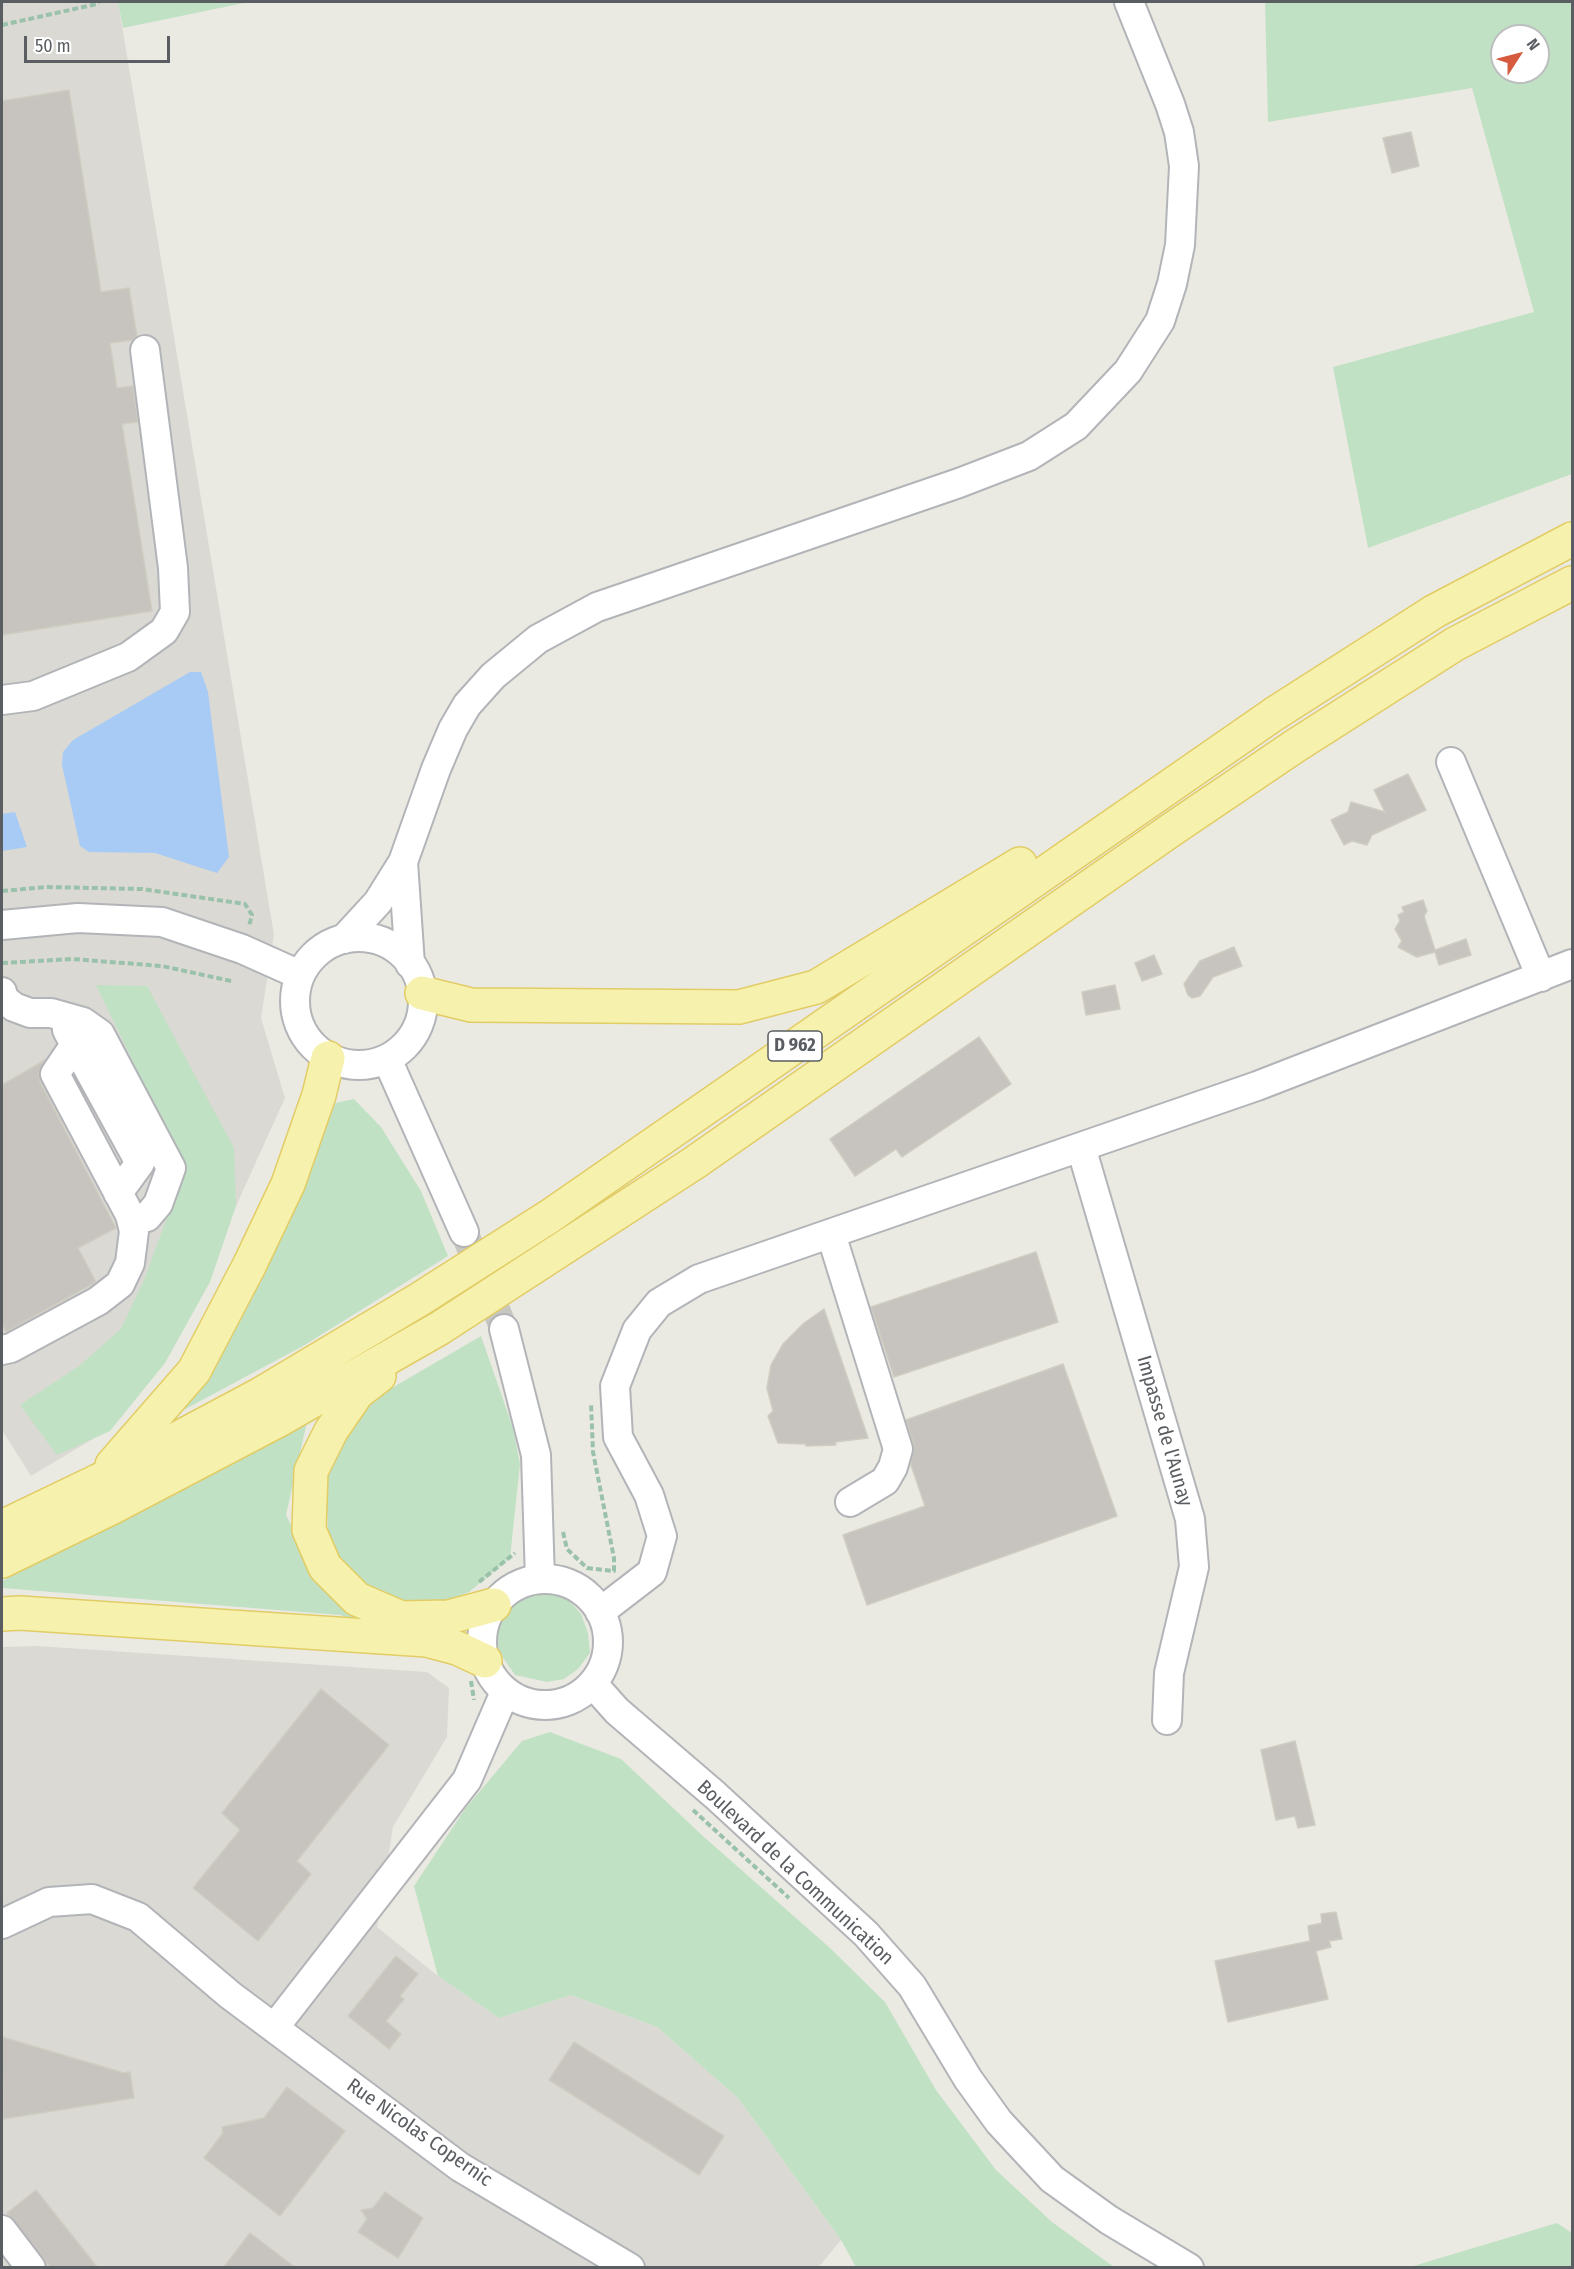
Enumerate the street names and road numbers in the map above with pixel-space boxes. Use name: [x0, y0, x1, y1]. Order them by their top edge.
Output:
road number: D 962: [768, 1031, 822, 1061]
street label: Impasse de l'Aunay: [1131, 1353, 1197, 1509]
street label: Boulevard de la Communication: [692, 1776, 898, 1970]
street label: Rue Nicolas Copernic: [342, 2074, 496, 2192]

